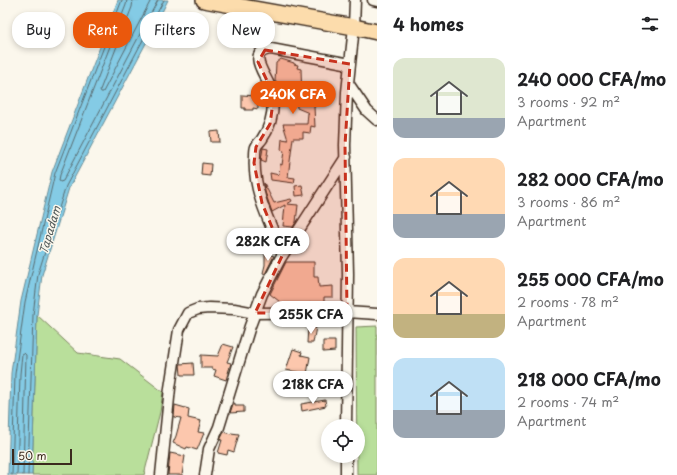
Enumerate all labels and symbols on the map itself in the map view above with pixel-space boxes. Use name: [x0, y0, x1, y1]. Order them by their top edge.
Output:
pin: 240K CFA: [252, 81, 334, 115]
water label: Tapadam: [34, 203, 65, 256]
pin: 282K CFA: [227, 228, 309, 262]
pin: 255K CFA: [270, 301, 352, 335]
pin: 218K CFA: [272, 371, 354, 405]
scale bar: [12, 447, 72, 466]

